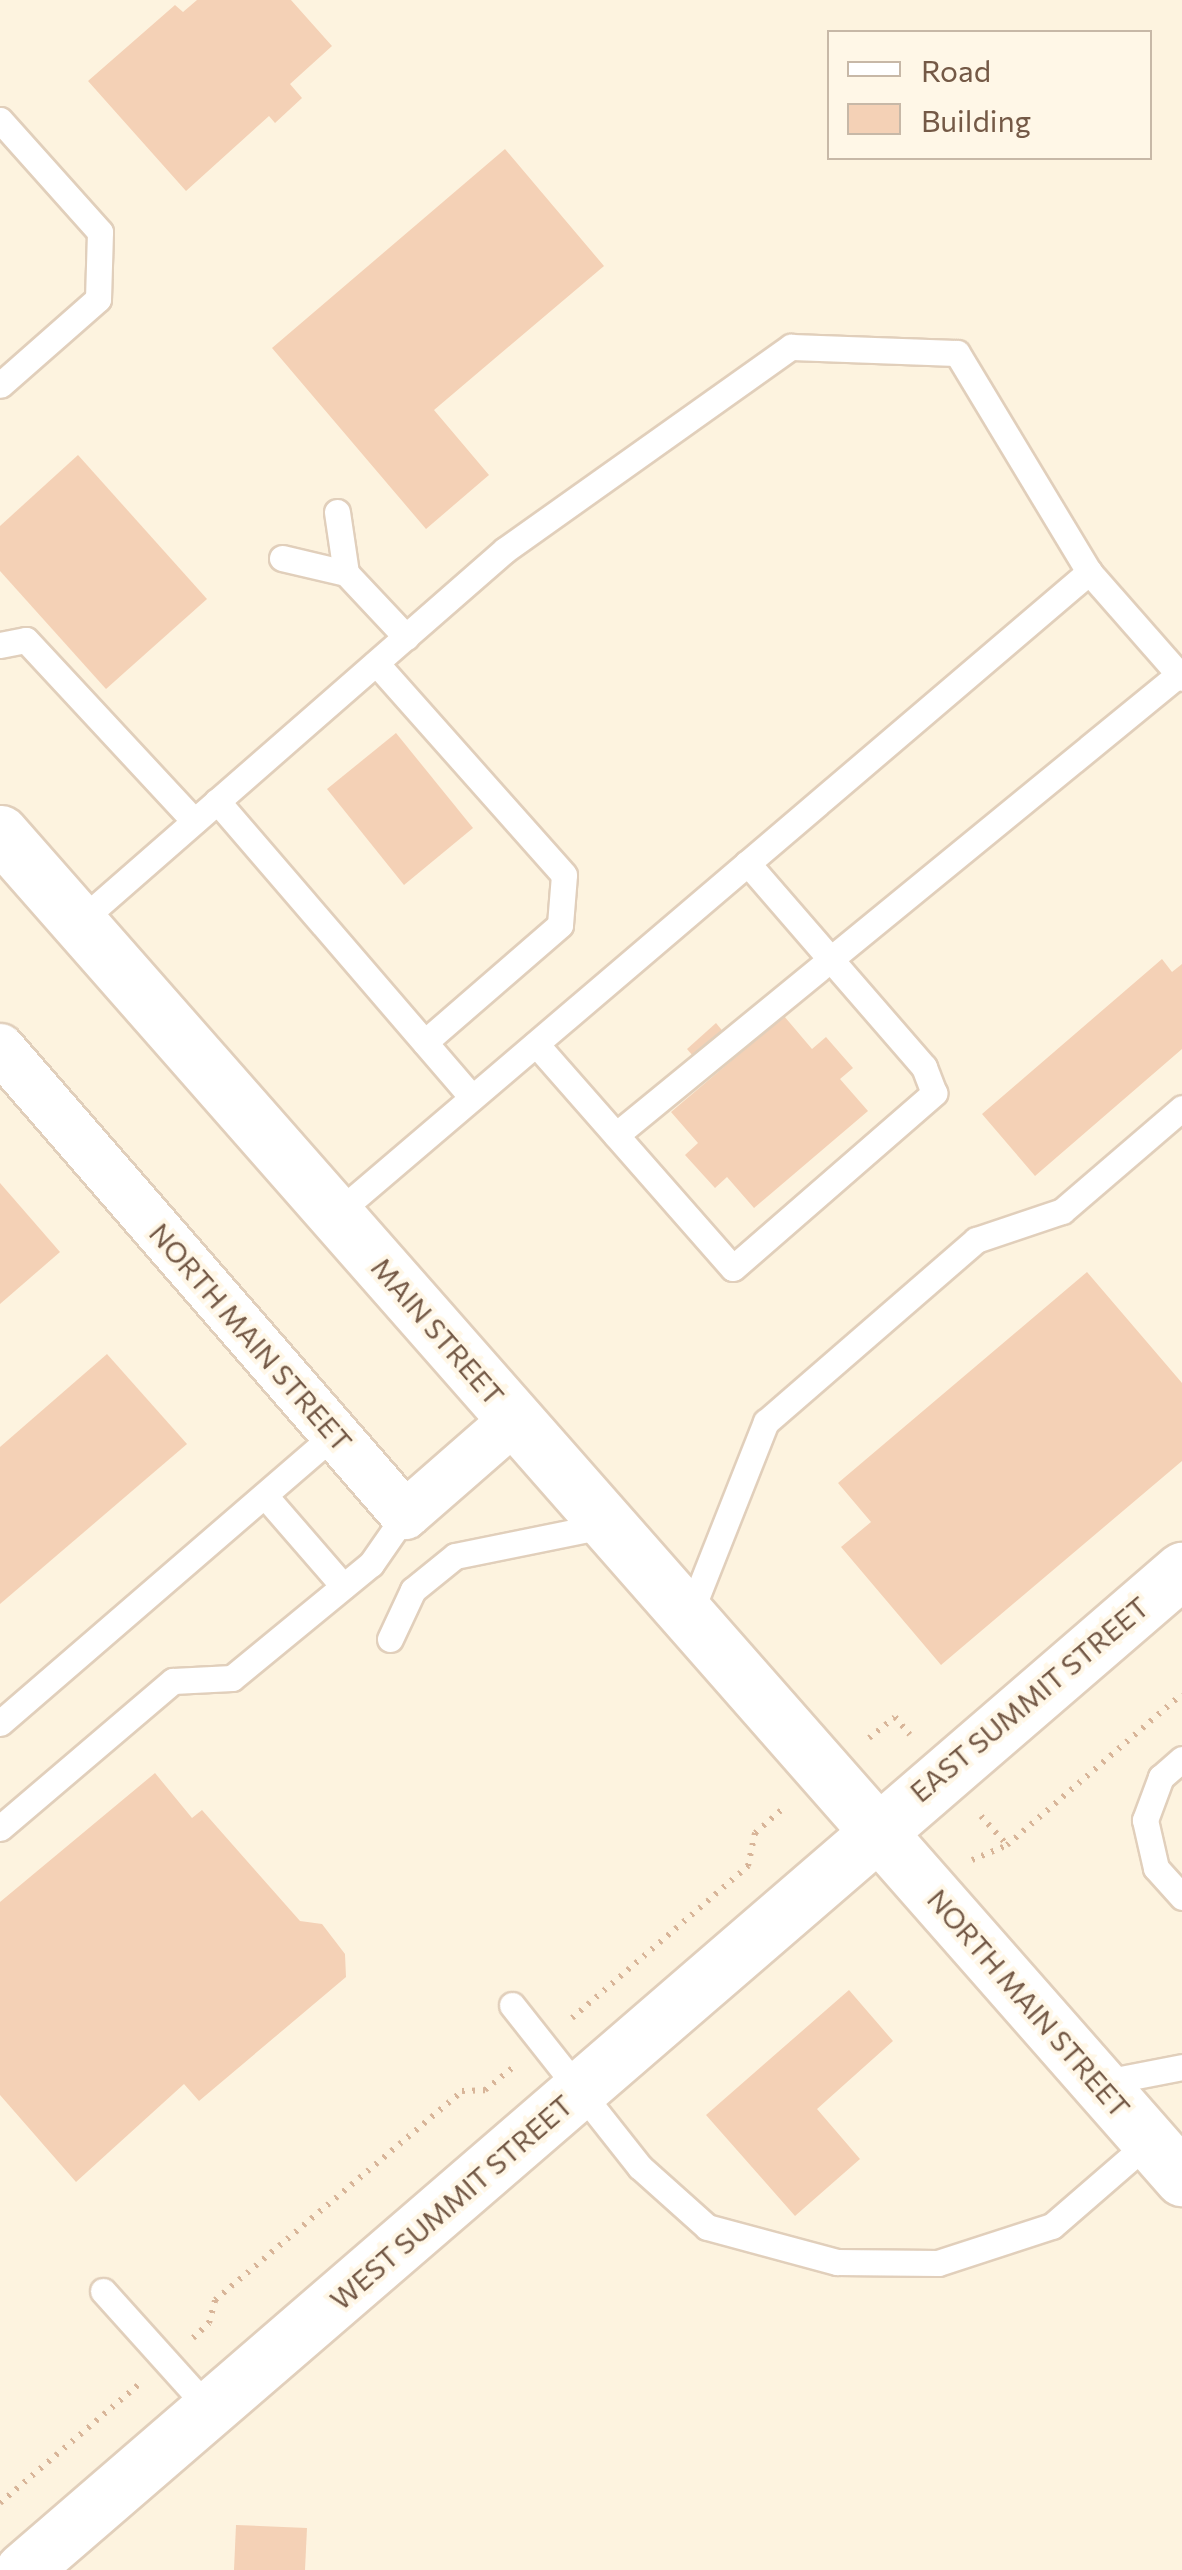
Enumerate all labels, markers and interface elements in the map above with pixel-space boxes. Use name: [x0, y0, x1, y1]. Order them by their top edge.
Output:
legend: [827, 30, 1152, 160]
text: Road: [921, 51, 991, 88]
text: Building: [921, 101, 1031, 138]
street label: NORTH MAIN STREET: [143, 1216, 359, 1458]
street label: MAIN STREET: [365, 1250, 511, 1412]
street label: EAST SUMMIT STREET: [903, 1590, 1155, 1808]
street label: NORTH MAIN STREET: [921, 1882, 1137, 2124]
street label: WEST SUMMIT STREET: [323, 2088, 579, 2316]

